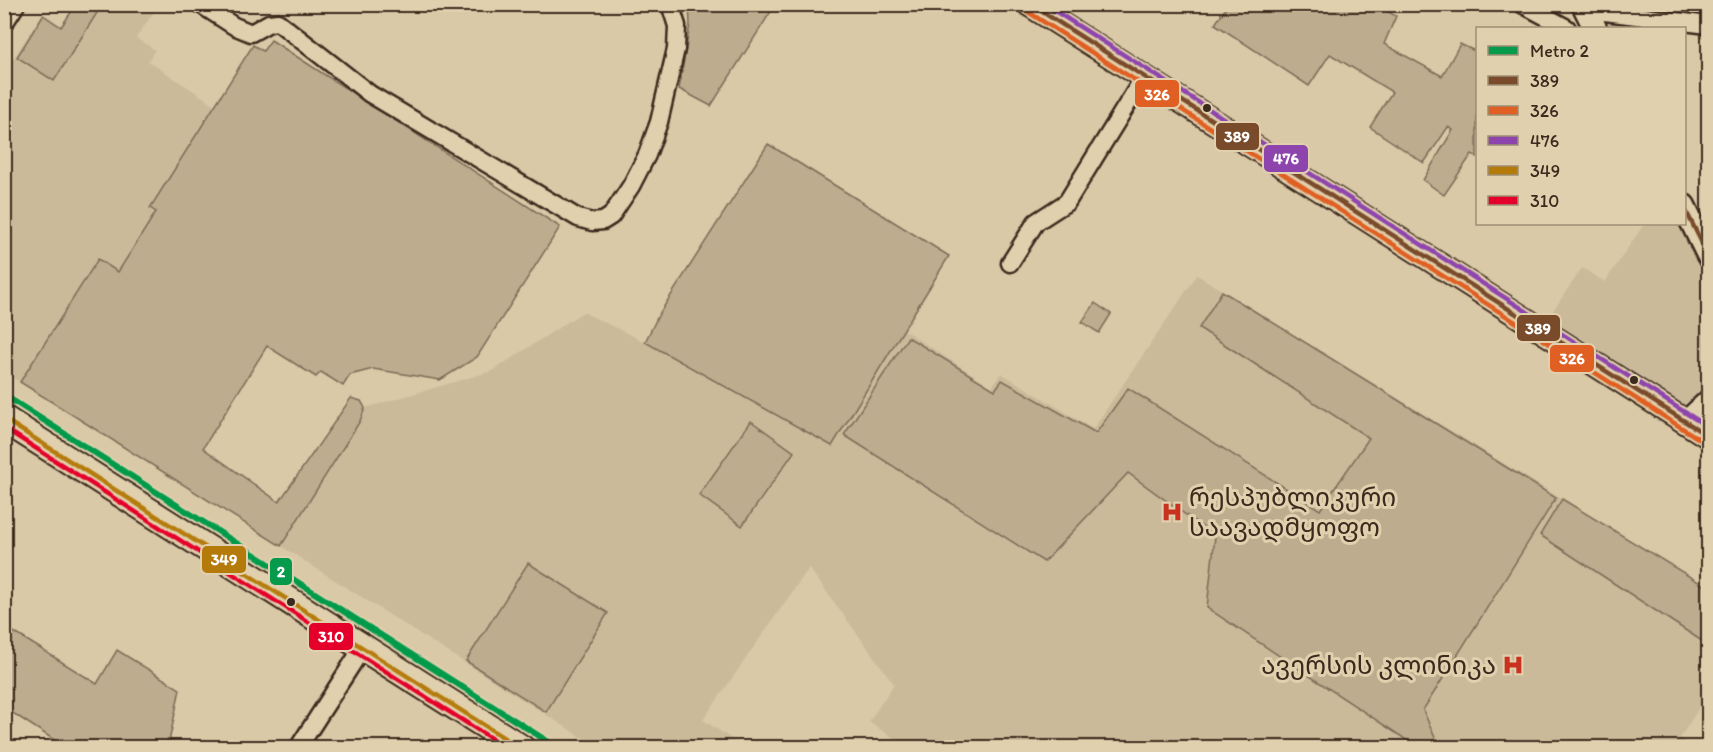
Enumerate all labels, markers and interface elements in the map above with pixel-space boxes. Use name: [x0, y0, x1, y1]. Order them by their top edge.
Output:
legend: [1476, 27, 1686, 225]
text: Metro 2: [1530, 40, 1589, 62]
text: 389: [1530, 70, 1559, 92]
line badge: 326: [1134, 79, 1180, 108]
text: 326: [1144, 85, 1170, 104]
text: 326: [1530, 100, 1559, 122]
unlabelled marker: [1201, 102, 1213, 114]
line badge: 389: [1215, 122, 1260, 151]
text: 389: [1224, 127, 1250, 146]
text: 476: [1530, 130, 1559, 152]
line badge: 476: [1263, 144, 1309, 173]
text: 476: [1273, 149, 1300, 168]
text: 349: [1530, 160, 1560, 182]
text: 310: [1530, 190, 1559, 212]
line badge: 389: [1516, 314, 1561, 342]
text: 389: [1525, 319, 1551, 338]
line badge: 326: [1549, 344, 1595, 373]
text: 326: [1559, 349, 1585, 368]
unlabelled marker: [1628, 374, 1640, 386]
place label: რესპუბლიკური საავადმყოფო: [1189, 481, 1396, 543]
hospital icon: რესპუბლიკური საავადმყოფო: [1160, 500, 1184, 524]
line badge: 349: [201, 545, 247, 574]
text: 349: [211, 550, 237, 569]
line badge: 2: [269, 557, 293, 586]
text: 2: [277, 562, 286, 581]
unlabelled marker: [285, 596, 297, 608]
line badge: 310: [308, 622, 354, 651]
text: 310: [318, 627, 344, 646]
place label: ავერსის კლინიკა: [1261, 649, 1496, 681]
hospital icon: ავერსის კლინიკა: [1501, 653, 1525, 677]

